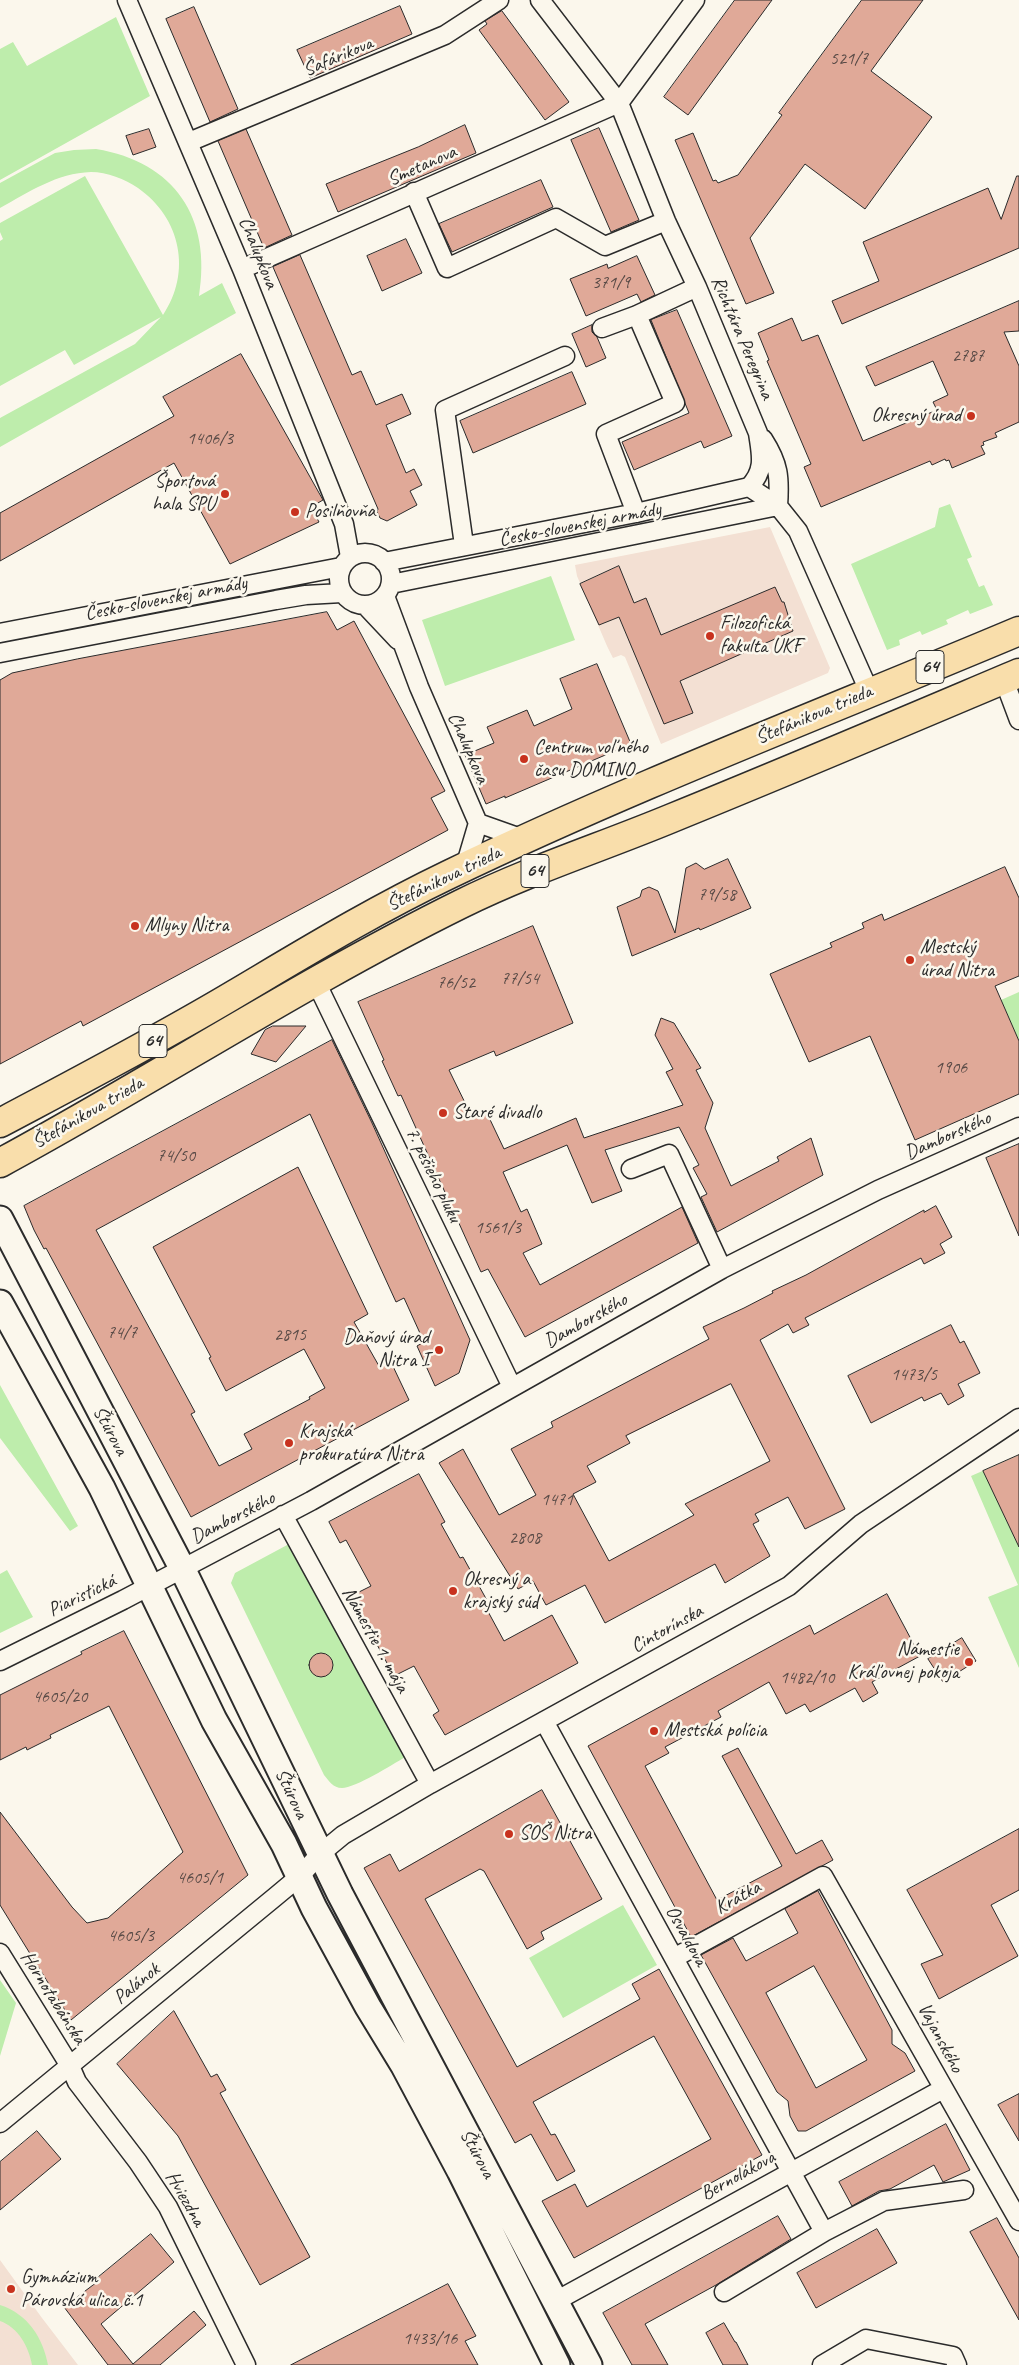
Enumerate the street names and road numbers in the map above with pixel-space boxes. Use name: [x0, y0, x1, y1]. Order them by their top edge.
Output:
street label: Šafárikova: [300, 32, 376, 82]
street label: Smetanova: [384, 140, 460, 192]
street label: Chalupkova: [233, 213, 283, 293]
street label: Richtára Peregrina: [705, 273, 779, 403]
street label: Česko-slovenskej armády: [497, 498, 663, 552]
street label: Česko-slovenskej armády: [83, 572, 249, 626]
road number: 64: [916, 650, 944, 684]
street label: Štefánikova trieda: [752, 680, 876, 750]
street label: Chalupkova: [442, 709, 494, 787]
street label: Štefánikova trieda: [383, 841, 505, 917]
road number: 64: [521, 854, 549, 888]
road number: 64: [139, 1024, 167, 1058]
street label: Štefánikova trieda: [28, 1072, 148, 1154]
street label: Damborského: [901, 1106, 995, 1166]
street label: 7. pešieho pluku: [400, 1123, 466, 1227]
street label: Damborského: [540, 1288, 632, 1354]
street label: Štúrova: [87, 1402, 133, 1460]
street label: Damborského: [187, 1487, 279, 1549]
street label: Piaristická: [44, 1569, 120, 1623]
street label: Námestie 1. mája: [336, 1583, 414, 1697]
street label: Cintorínska: [627, 1599, 707, 1659]
street label: Štúrova: [269, 1765, 313, 1823]
street label: Krátka: [711, 1876, 765, 1920]
street label: Osvaldova: [660, 1902, 712, 1970]
street label: Hornotabánska: [15, 1947, 91, 2049]
street label: Palánok: [109, 1958, 165, 2010]
street label: Vajanského: [912, 1999, 968, 2077]
street label: Štúrova: [454, 2125, 500, 2183]
street label: Bernolákova: [697, 2146, 779, 2206]
street label: Hviezdna: [160, 2167, 210, 2231]

